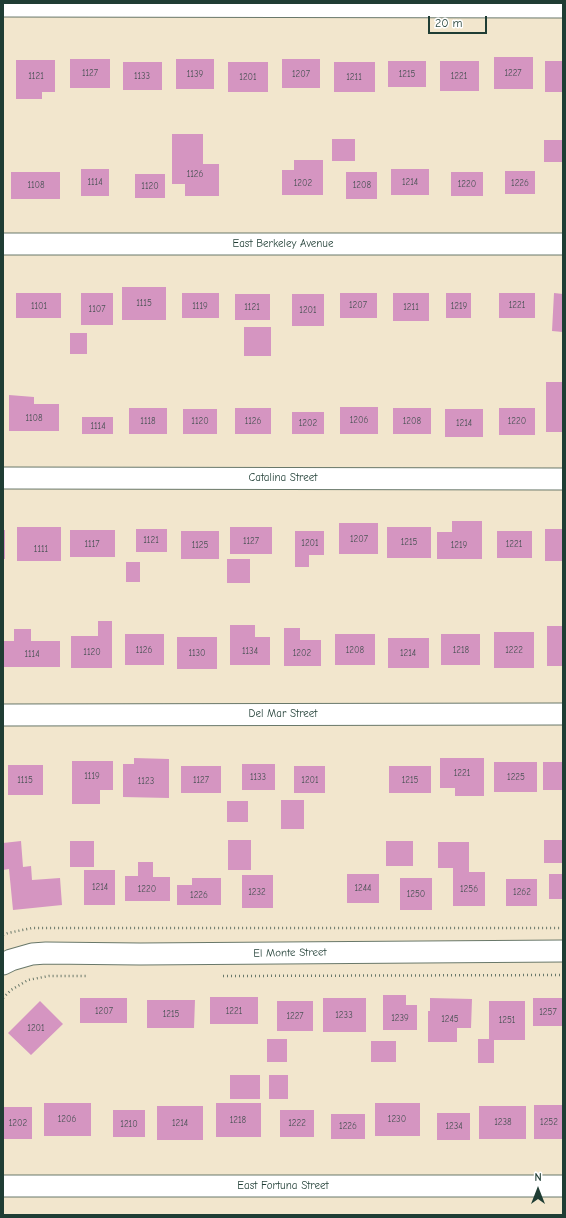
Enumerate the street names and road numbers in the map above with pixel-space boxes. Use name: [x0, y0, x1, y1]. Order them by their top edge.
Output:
street label: East Berkeley Avenue: [232, 237, 334, 251]
street label: Catalina Street: [249, 471, 317, 485]
street label: Del Mar Street: [249, 707, 317, 721]
street label: El Monte Street: [253, 946, 327, 960]
street label: East Fortuna Street: [237, 1179, 329, 1193]

